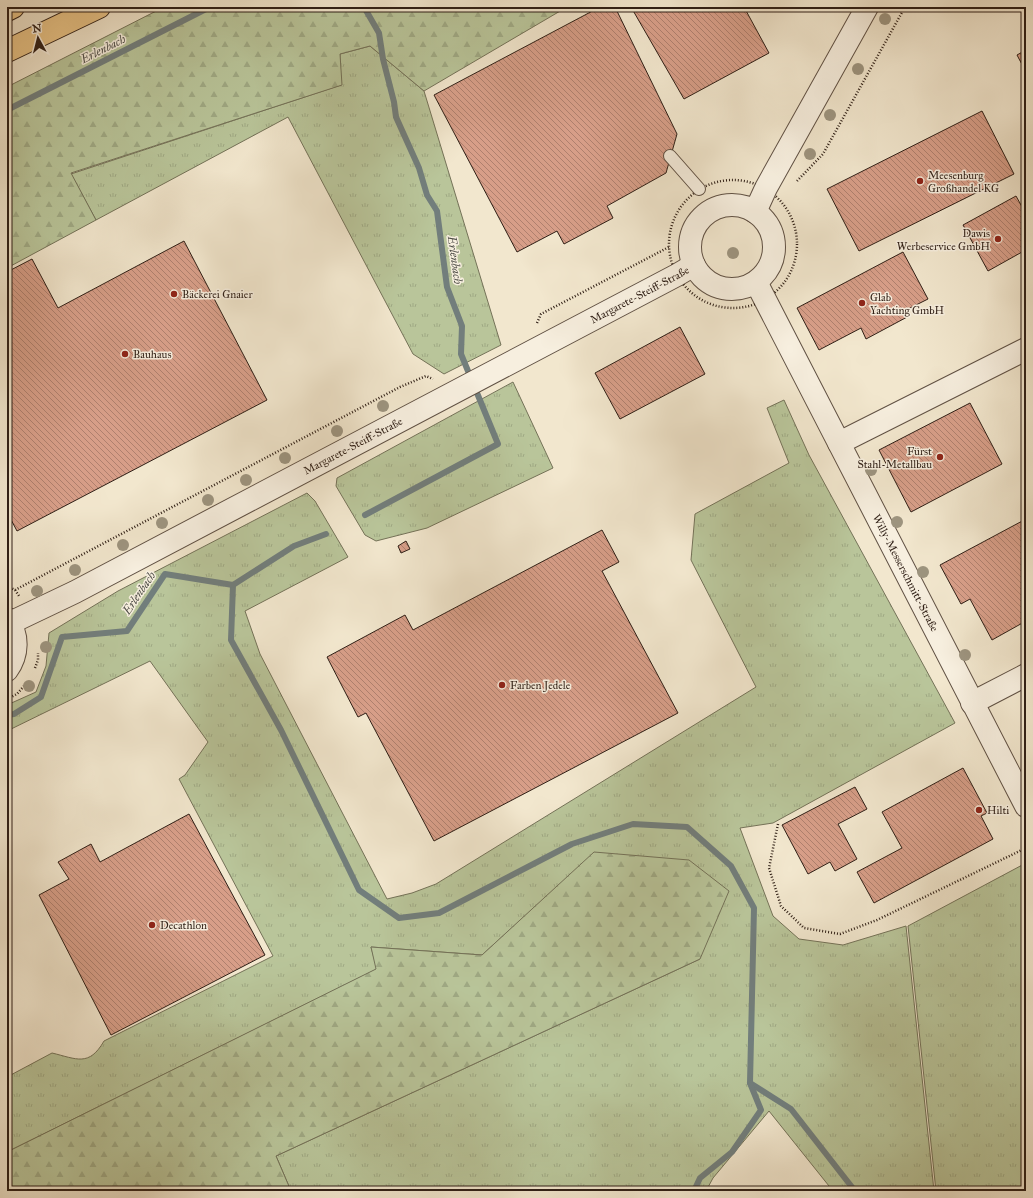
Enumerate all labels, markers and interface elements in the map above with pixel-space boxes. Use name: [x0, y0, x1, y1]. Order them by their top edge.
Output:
north arrow: [18, 18, 58, 58]
text: N: [31, 21, 43, 36]
water label: Erlenbach: [77, 32, 128, 67]
place label: Meesenburg Großhandel KG: [928, 169, 999, 195]
marker: Meesenburg Großhandel KG: [915, 176, 925, 186]
place label: Dawis Werbeservice GmbH: [897, 227, 990, 253]
water label: Erlenbach: [445, 234, 465, 285]
marker: Dawis Werbeservice GmbH: [993, 234, 1003, 244]
street label: Margarete-Steiff-Straße: [588, 263, 692, 327]
place label: Bäckerei Gnaier: [182, 288, 253, 301]
marker: Bäckerei Gnaier: [169, 289, 179, 299]
place label: Glab Yachting GmbH: [870, 291, 944, 317]
marker: Glab Yachting GmbH: [857, 298, 867, 308]
place label: Bauhaus: [133, 348, 171, 361]
marker: Bauhaus: [120, 349, 130, 359]
street label: Margarete-Steiff-Straße: [301, 415, 405, 477]
place label: Fürst Stahl-Metallbau: [857, 445, 932, 471]
marker: Fürst Stahl-Metallbau: [935, 452, 945, 462]
street label: Willy-Messerschmitt-Straße: [870, 512, 941, 634]
water label: Erlenbach: [119, 569, 158, 618]
place label: Farben Jedele: [510, 679, 571, 693]
marker: Farben Jedele: [497, 680, 507, 690]
place label: Hilti: [987, 804, 1009, 817]
marker: Hilti: [974, 805, 984, 815]
place label: Decathlon: [160, 919, 207, 932]
marker: Decathlon: [147, 920, 157, 930]

